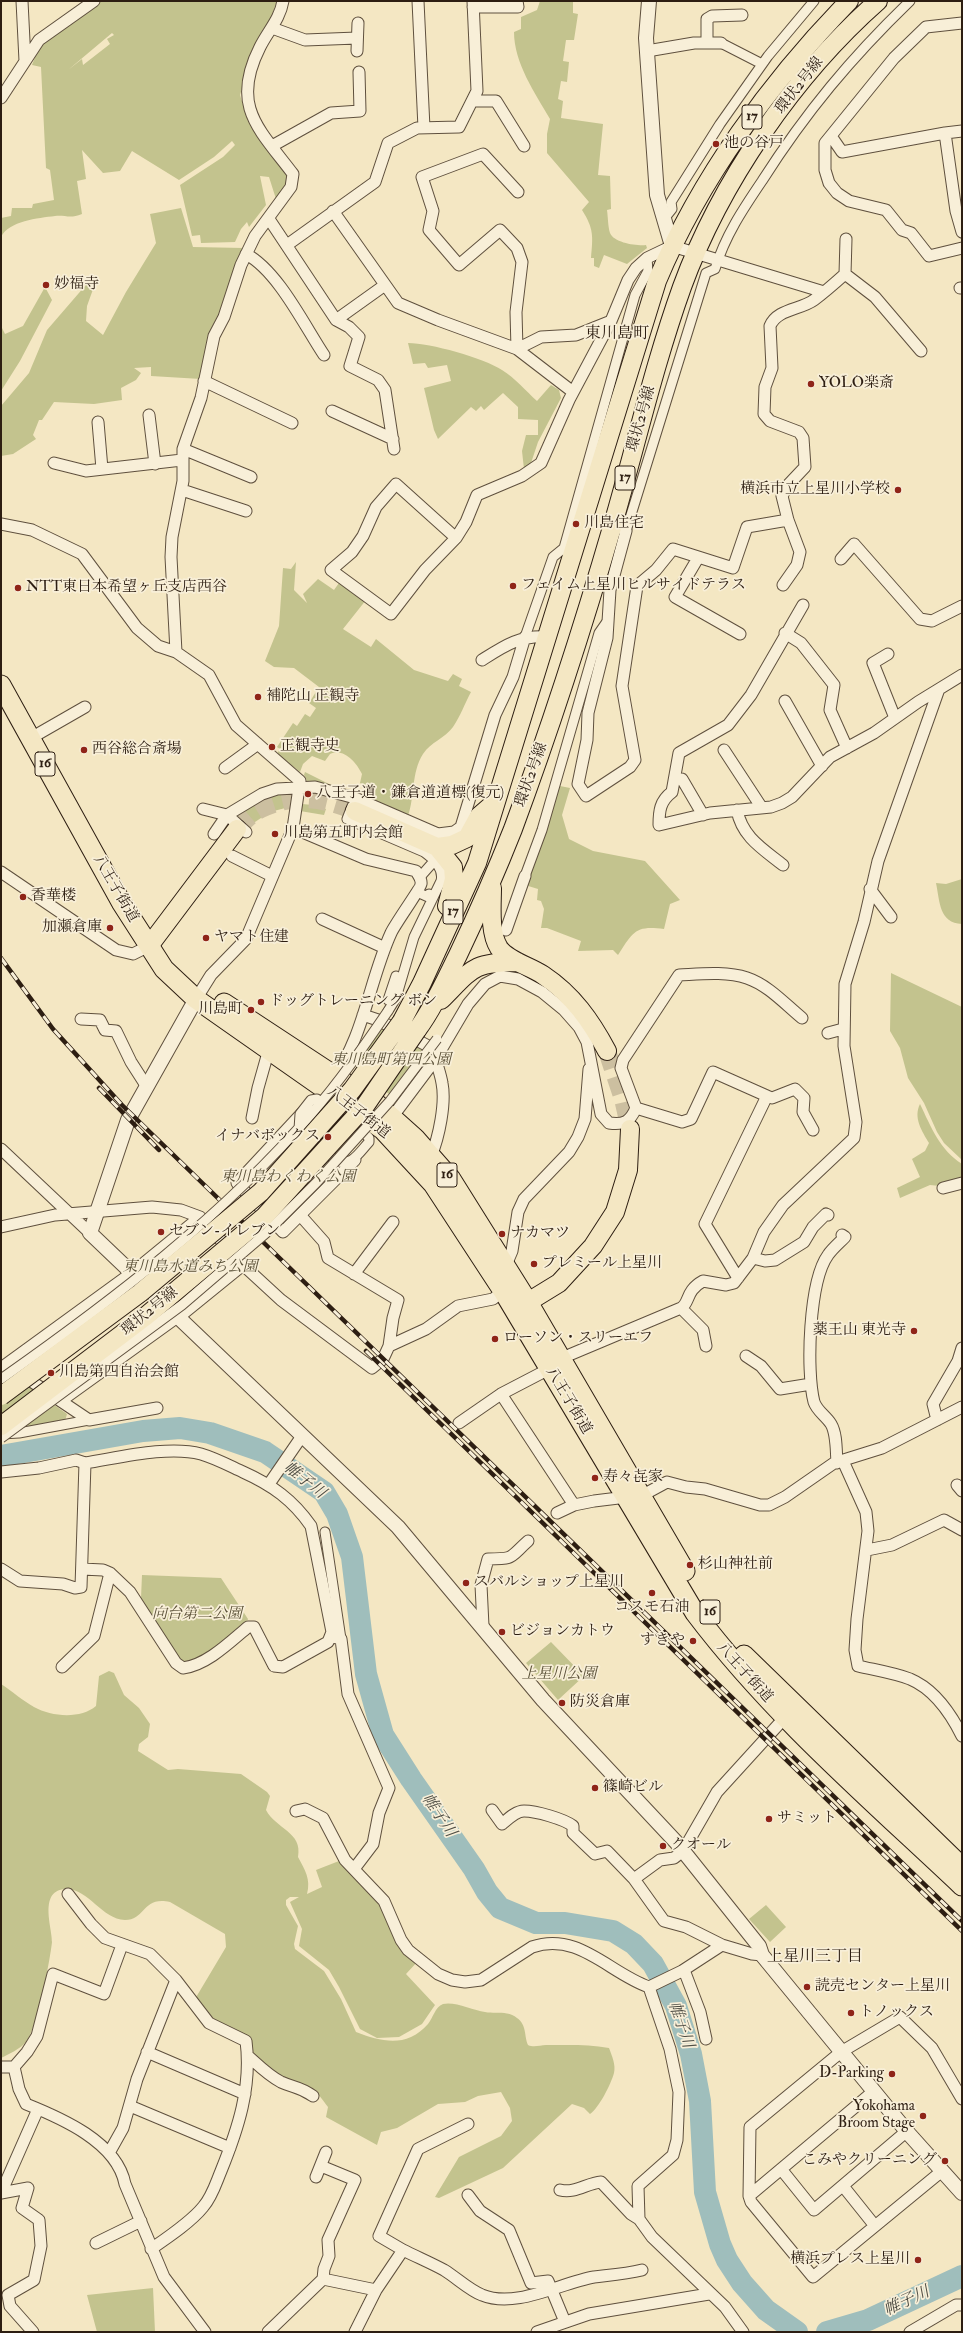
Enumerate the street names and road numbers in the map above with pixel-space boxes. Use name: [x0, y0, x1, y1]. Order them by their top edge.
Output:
street label: 環状2号線: [772, 54, 828, 118]
road number: 17: [742, 105, 762, 129]
street label: 環状2号線: [624, 384, 660, 454]
road number: 17: [615, 466, 635, 490]
street label: 環状2号線: [512, 740, 552, 810]
road number: 16: [35, 752, 55, 776]
street label: 八王子街道: [88, 852, 142, 926]
road number: 17: [443, 900, 463, 924]
street label: 八王子街道: [323, 1083, 393, 1143]
road number: 16: [437, 1163, 457, 1187]
street label: 環状2号線: [118, 1284, 182, 1340]
street label: 八王子街道: [541, 1364, 595, 1438]
road number: 16: [700, 1600, 720, 1624]
street label: 八王子街道: [712, 1639, 776, 1707]

